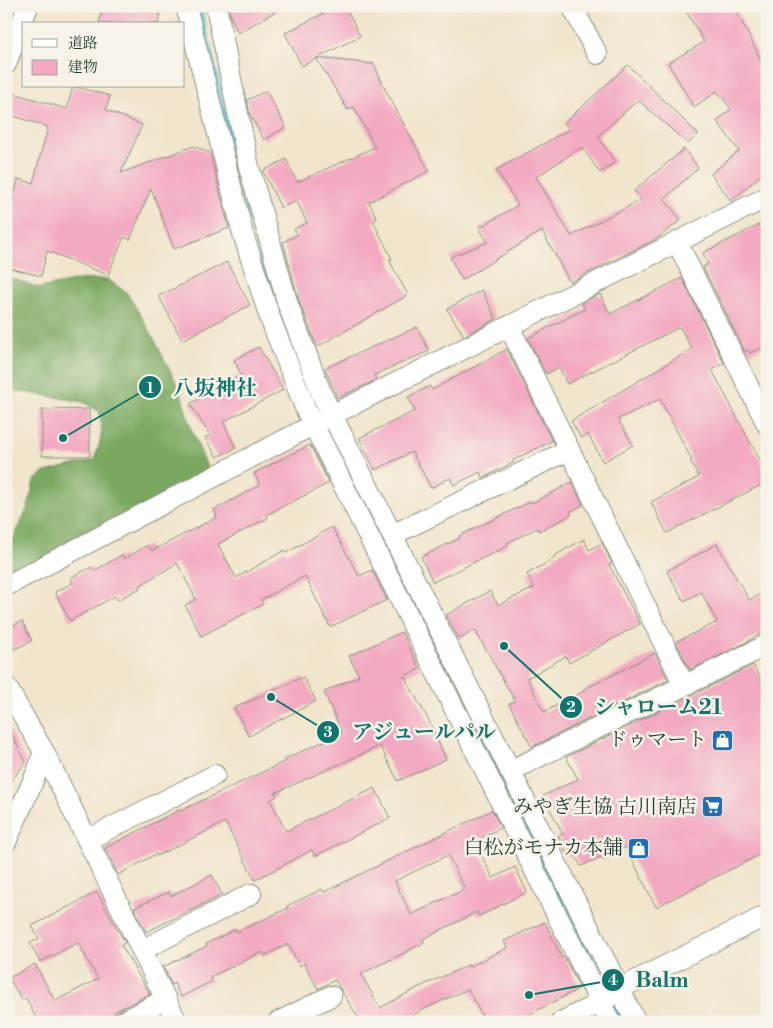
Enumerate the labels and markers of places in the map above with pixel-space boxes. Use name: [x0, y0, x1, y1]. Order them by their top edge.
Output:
callout: 八坂神社: [138, 369, 267, 405]
callout: シャローム21: [559, 689, 732, 725]
callout: アジュールパル: [316, 714, 508, 750]
place label: ドゥマート: [608, 728, 707, 753]
shop icon: ドゥマート: [711, 728, 735, 752]
place label: みやぎ生協 古川南店: [513, 795, 697, 820]
supermarket icon: みやぎ生協 古川南店: [701, 795, 725, 819]
place label: 白松がモナカ本舗: [463, 836, 623, 861]
shop icon: 白松がモナカ本舗: [627, 836, 651, 860]
callout: Balm: [600, 962, 698, 998]

